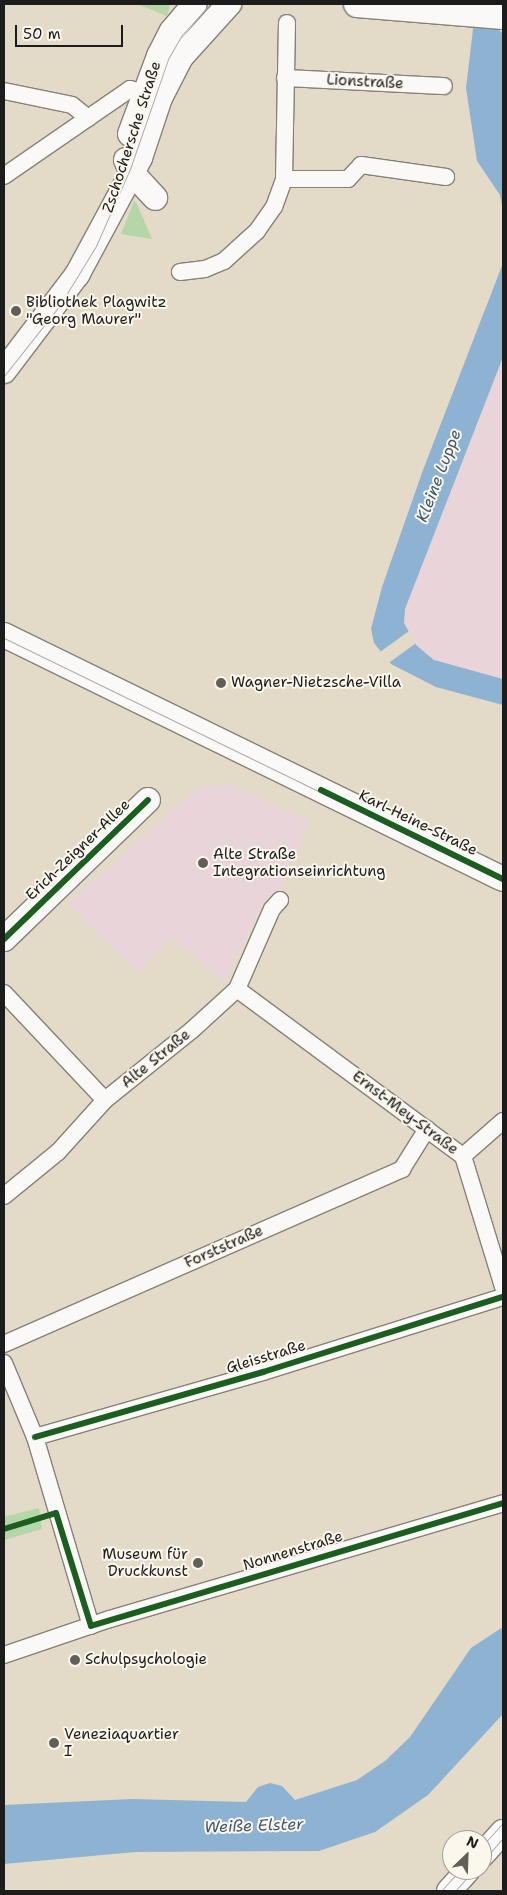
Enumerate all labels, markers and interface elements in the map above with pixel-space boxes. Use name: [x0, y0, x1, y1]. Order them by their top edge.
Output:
scale bar: [18, 15, 125, 47]
text: 50 m: [23, 24, 61, 44]
street label: Zschochersche Straße: [99, 59, 165, 215]
street label: Lionstraße: [326, 71, 404, 93]
place label: Bibliothek Plagwitz "Georg Maurer": [26, 293, 167, 328]
marker: Bibliothek Plagwitz "Georg Maurer": [10, 305, 22, 317]
water label: Kleine Luppe: [413, 427, 465, 525]
place label: Wagner-Nietzsche-Villa: [231, 674, 401, 692]
marker: Wagner-Nietzsche-Villa: [215, 677, 227, 689]
street label: Karl-Heine-Straße: [356, 786, 480, 860]
street label: Erich-Zeigner-Allee: [22, 796, 134, 904]
place label: Alte Straße Integrationseinrichtung: [213, 845, 386, 880]
marker: Alte Straße Integrationseinrichtung: [197, 857, 209, 869]
street label: Alte Straße: [118, 1026, 194, 1092]
street label: Ernst-Mey-Straße: [348, 1067, 462, 1159]
street label: Forststraße: [182, 1222, 266, 1272]
street label: Gleisstraße: [224, 1336, 308, 1378]
street label: Nonnenstraße: [241, 1527, 345, 1575]
place label: Museum für Druckkunst: [102, 1545, 188, 1580]
marker: Museum für Druckkunst: [192, 1557, 204, 1569]
place label: Schulpsychologie: [85, 1651, 207, 1669]
marker: Schulpsychologie: [69, 1654, 81, 1666]
place label: Veneziaquartier I: [64, 1725, 179, 1760]
marker: Veneziaquartier I: [48, 1737, 60, 1749]
water label: Weiße Elster: [204, 1815, 304, 1837]
north arrow: [442, 1830, 492, 1880]
text: N: [464, 1832, 481, 1853]

